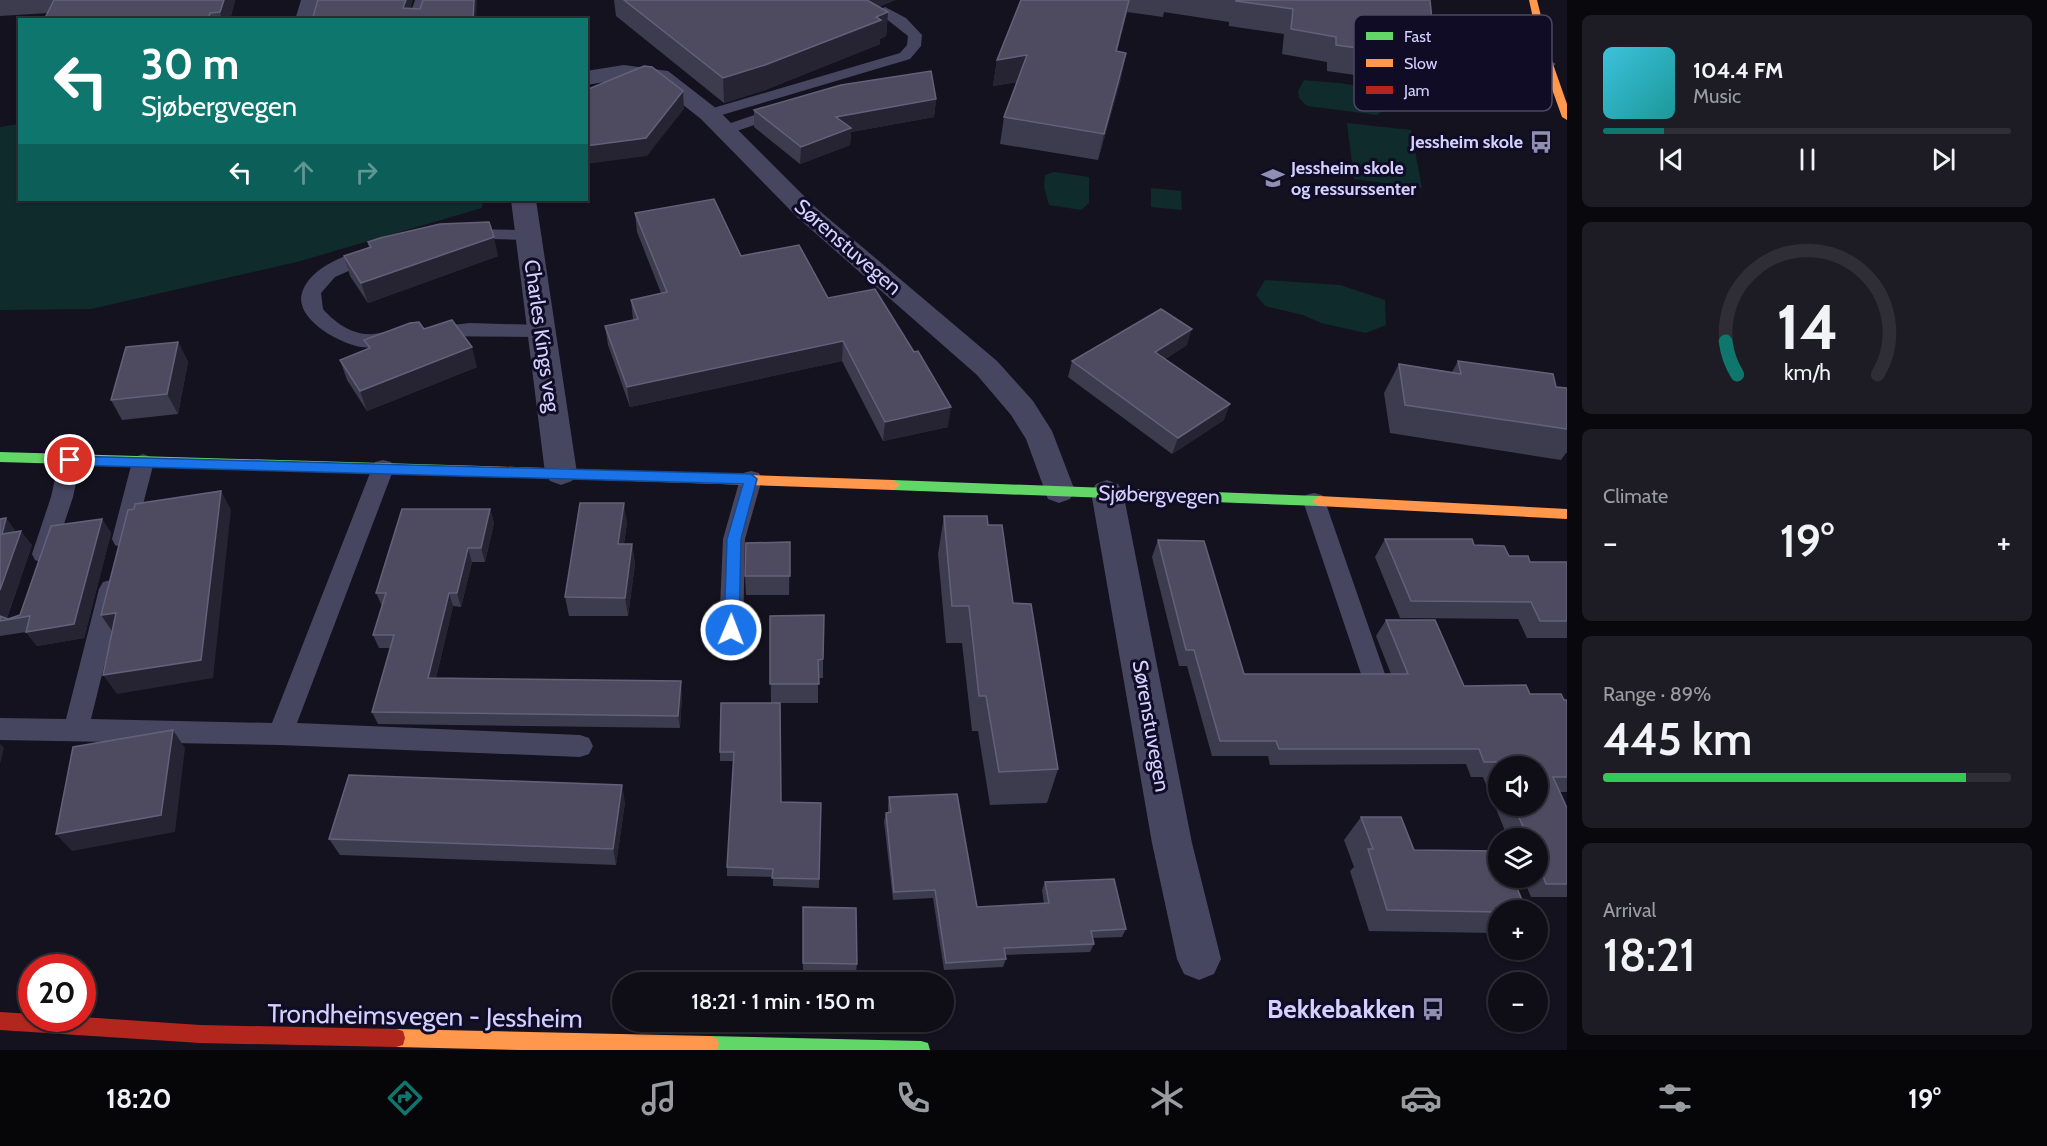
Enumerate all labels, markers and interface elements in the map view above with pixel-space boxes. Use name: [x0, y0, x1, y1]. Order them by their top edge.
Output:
legend: [1354, 15, 1552, 111]
text: Fast: [1404, 27, 1432, 46]
text: 30 m: [141, 38, 239, 90]
icon: left: [42, 42, 120, 120]
text: Slow: [1404, 54, 1438, 73]
text: 104.4 FM: [1693, 57, 1783, 84]
text: Jam: [1403, 81, 1430, 100]
text: Music: [1693, 84, 1741, 108]
text: Sjøbergvegen: [141, 90, 297, 123]
bus stop icon: Jessheim skole: [1528, 129, 1554, 155]
place label: Jessheim skole: [1409, 131, 1523, 153]
icon: previous: [1655, 143, 1688, 176]
icon: pause: [1791, 143, 1824, 176]
icon: next: [1927, 143, 1960, 176]
icon: left: [224, 156, 257, 189]
icon: ahead: [287, 156, 320, 189]
icon: right: [350, 156, 383, 189]
place label: Jessheim skole og ressurssenter: [1290, 157, 1416, 200]
school or university icon: Jessheim skole og ressurssenter: [1260, 165, 1286, 191]
street label: Sørenstuvegen: [790, 193, 907, 300]
street label: Charles Kings veg: [519, 258, 566, 414]
text: 14: [1776, 289, 1838, 365]
text: km/h: [1784, 359, 1830, 385]
pin: [44, 434, 95, 485]
icon: arrive: [53, 443, 86, 476]
street label: Sjøbergvegen: [1098, 480, 1220, 510]
text: Climate: [1603, 484, 1668, 508]
text: 19°: [1780, 514, 1834, 568]
text: −: [1603, 522, 1618, 562]
text: +: [1996, 522, 2011, 562]
position arrow: [699, 598, 763, 662]
street label: Sørenstuvegen: [1128, 658, 1175, 794]
text: Range · 89%: [1603, 682, 1711, 706]
text: 445 km: [1603, 712, 1752, 766]
map controls: [1488, 756, 1548, 1032]
button: sound: [1488, 756, 1548, 816]
button: layers: [1488, 828, 1548, 888]
text: Arrival: [1603, 898, 1656, 922]
button: +: [1488, 900, 1548, 960]
text: 18:21: [1603, 928, 1696, 982]
speed limit sign: 20: [18, 954, 96, 1032]
button: −: [1488, 972, 1548, 1032]
text: 18:21 · 1 min · 150 m: [691, 988, 875, 1015]
place label: Bekkebakken: [1267, 993, 1415, 1025]
bus stop icon: Bekkebakken: [1420, 996, 1446, 1022]
street label: Trondheimsvegen - Jessheim: [267, 997, 583, 1035]
icon: directions: [384, 1077, 426, 1119]
icon: music: [638, 1077, 680, 1119]
icon: phone: [892, 1077, 934, 1119]
icon: climate: [1146, 1077, 1188, 1119]
icon: car: [1400, 1077, 1442, 1119]
icon: filters: [1654, 1077, 1696, 1119]
text: 18:20: [106, 1082, 172, 1115]
text: 19°: [1908, 1082, 1941, 1115]

